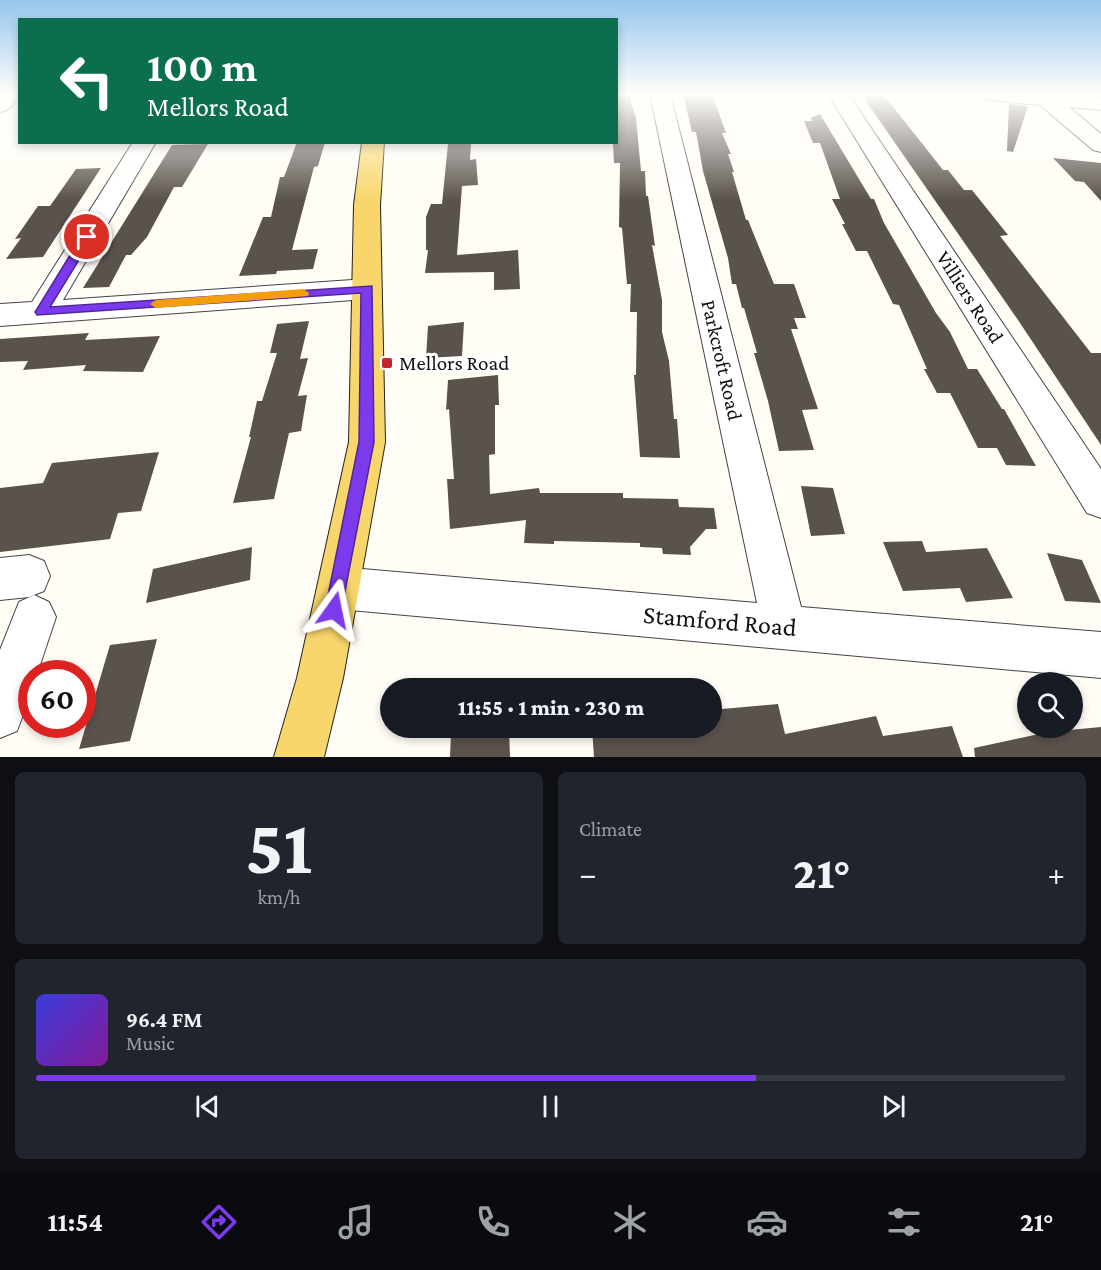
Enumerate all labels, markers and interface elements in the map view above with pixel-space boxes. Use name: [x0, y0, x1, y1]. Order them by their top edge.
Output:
icon: left: [48, 42, 126, 120]
text: 100 m: [147, 43, 257, 90]
text: Mellors Road: [147, 92, 289, 122]
pin: [61, 211, 112, 262]
icon: arrive: [70, 220, 103, 253]
street label: Villiers Road: [931, 246, 1009, 348]
street label: Parkcroft Road: [696, 297, 748, 423]
place label: Mellors Road: [399, 351, 509, 375]
marker: Mellors Road: [380, 356, 394, 370]
position arrow: [302, 578, 366, 642]
street label: Stamford Road: [642, 600, 798, 642]
speed limit sign: 60: [18, 660, 96, 738]
map controls: [1017, 672, 1083, 738]
button: search: [1017, 672, 1083, 738]
text: 11:55 · 1 min · 230 m: [458, 695, 644, 720]
text: 51: [245, 803, 313, 890]
text: Climate: [579, 818, 642, 840]
text: 21°: [793, 848, 851, 898]
text: −: [579, 855, 596, 892]
text: +: [1048, 855, 1065, 892]
text: km/h: [257, 886, 301, 908]
text: 96.4 FM: [126, 1007, 202, 1032]
text: Music: [126, 1032, 175, 1054]
icon: previous: [191, 1090, 224, 1123]
icon: pause: [534, 1090, 567, 1123]
icon: next: [877, 1090, 910, 1123]
icon: directions: [198, 1201, 240, 1243]
icon: music: [335, 1201, 377, 1243]
icon: phone: [472, 1201, 514, 1243]
icon: climate: [609, 1201, 651, 1243]
icon: car: [746, 1201, 788, 1243]
icon: filters: [883, 1201, 925, 1243]
text: 11:54: [47, 1207, 103, 1237]
text: 21°: [1020, 1207, 1054, 1237]

